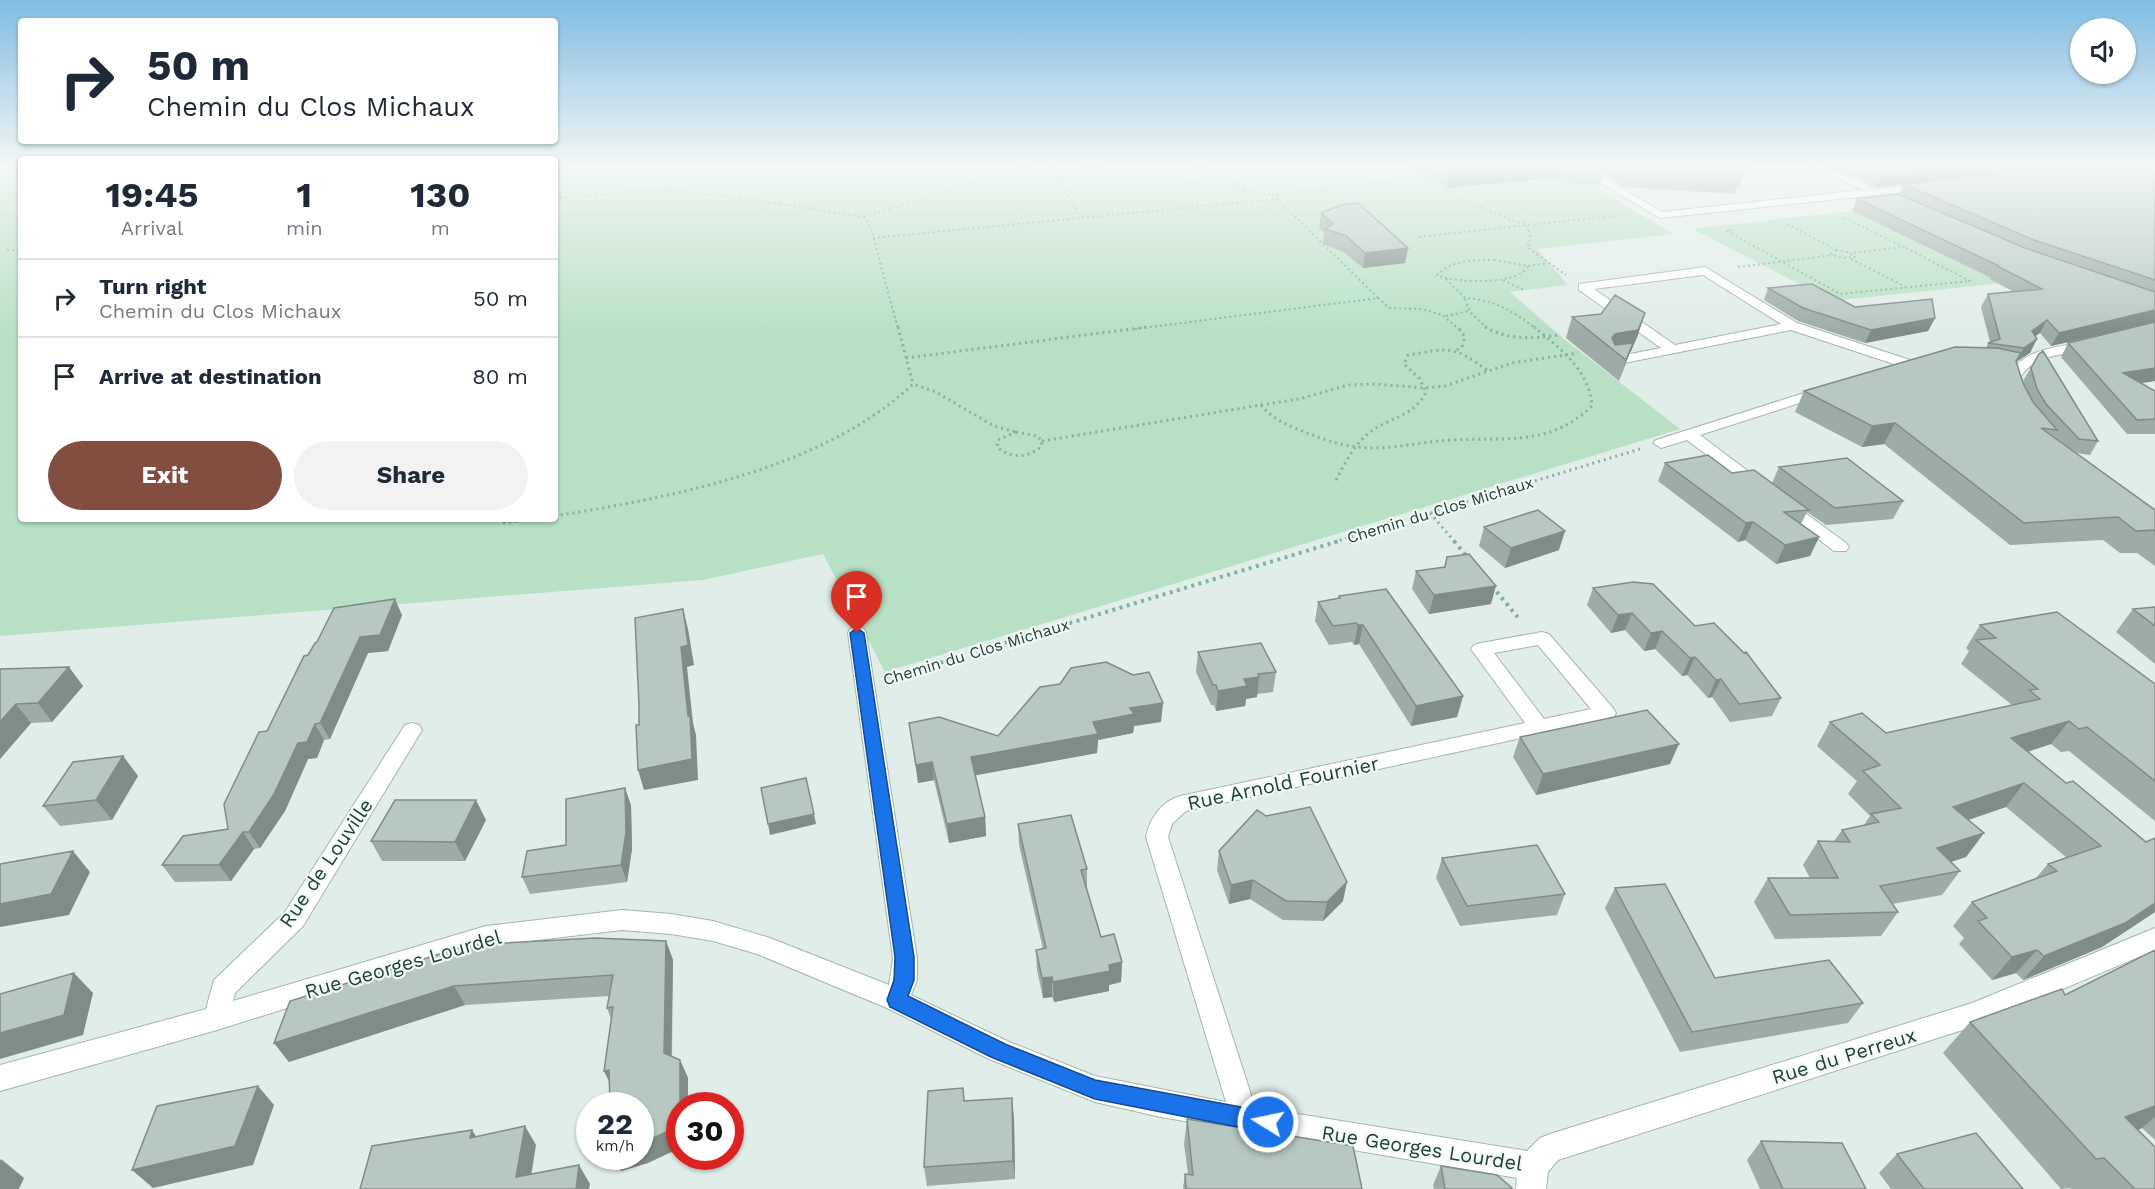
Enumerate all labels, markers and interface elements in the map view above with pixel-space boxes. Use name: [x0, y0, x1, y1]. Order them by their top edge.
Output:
map controls: [2070, 18, 2136, 84]
button: sound: [2070, 18, 2136, 84]
text: 50 m: [147, 41, 250, 90]
icon: right: [48, 42, 126, 120]
text: Chemin du Clos Michaux: [147, 91, 474, 123]
text: 19:45: [106, 174, 198, 216]
text: 1: [297, 174, 312, 216]
text: 130: [410, 174, 470, 216]
text: Arrival: [121, 216, 183, 240]
text: min: [286, 216, 323, 240]
text: m: [431, 216, 450, 240]
text: Turn right: [99, 274, 206, 299]
icon: right: [48, 282, 81, 315]
text: 50 m: [473, 286, 528, 311]
text: Chemin du Clos Michaux: [99, 299, 341, 323]
icon: arrive: [48, 360, 81, 393]
text: Arrive at destination: [99, 364, 322, 389]
text: 80 m: [472, 364, 528, 389]
button: Exit: [48, 441, 282, 510]
button: Share: [294, 441, 528, 510]
street label: Chemin du Clos Michaux: [1344, 473, 1536, 547]
pin: [831, 571, 882, 633]
icon: arrive: [840, 580, 873, 613]
street label: Chemin du Clos Michaux: [880, 615, 1072, 689]
street label: Rue Arnold Fournier: [1185, 751, 1381, 815]
street label: Rue de Louville: [274, 794, 378, 932]
street label: Rue Georges Lourdel: [302, 924, 504, 1004]
street label: Rue du Perreux: [1769, 1023, 1919, 1089]
position arrow: [1236, 1090, 1300, 1154]
speed limit sign: 30: [666, 1092, 744, 1170]
text: 22: [597, 1106, 633, 1141]
street label: Rue Georges Lourdel: [1320, 1120, 1524, 1176]
text: km/h: [596, 1137, 634, 1155]

